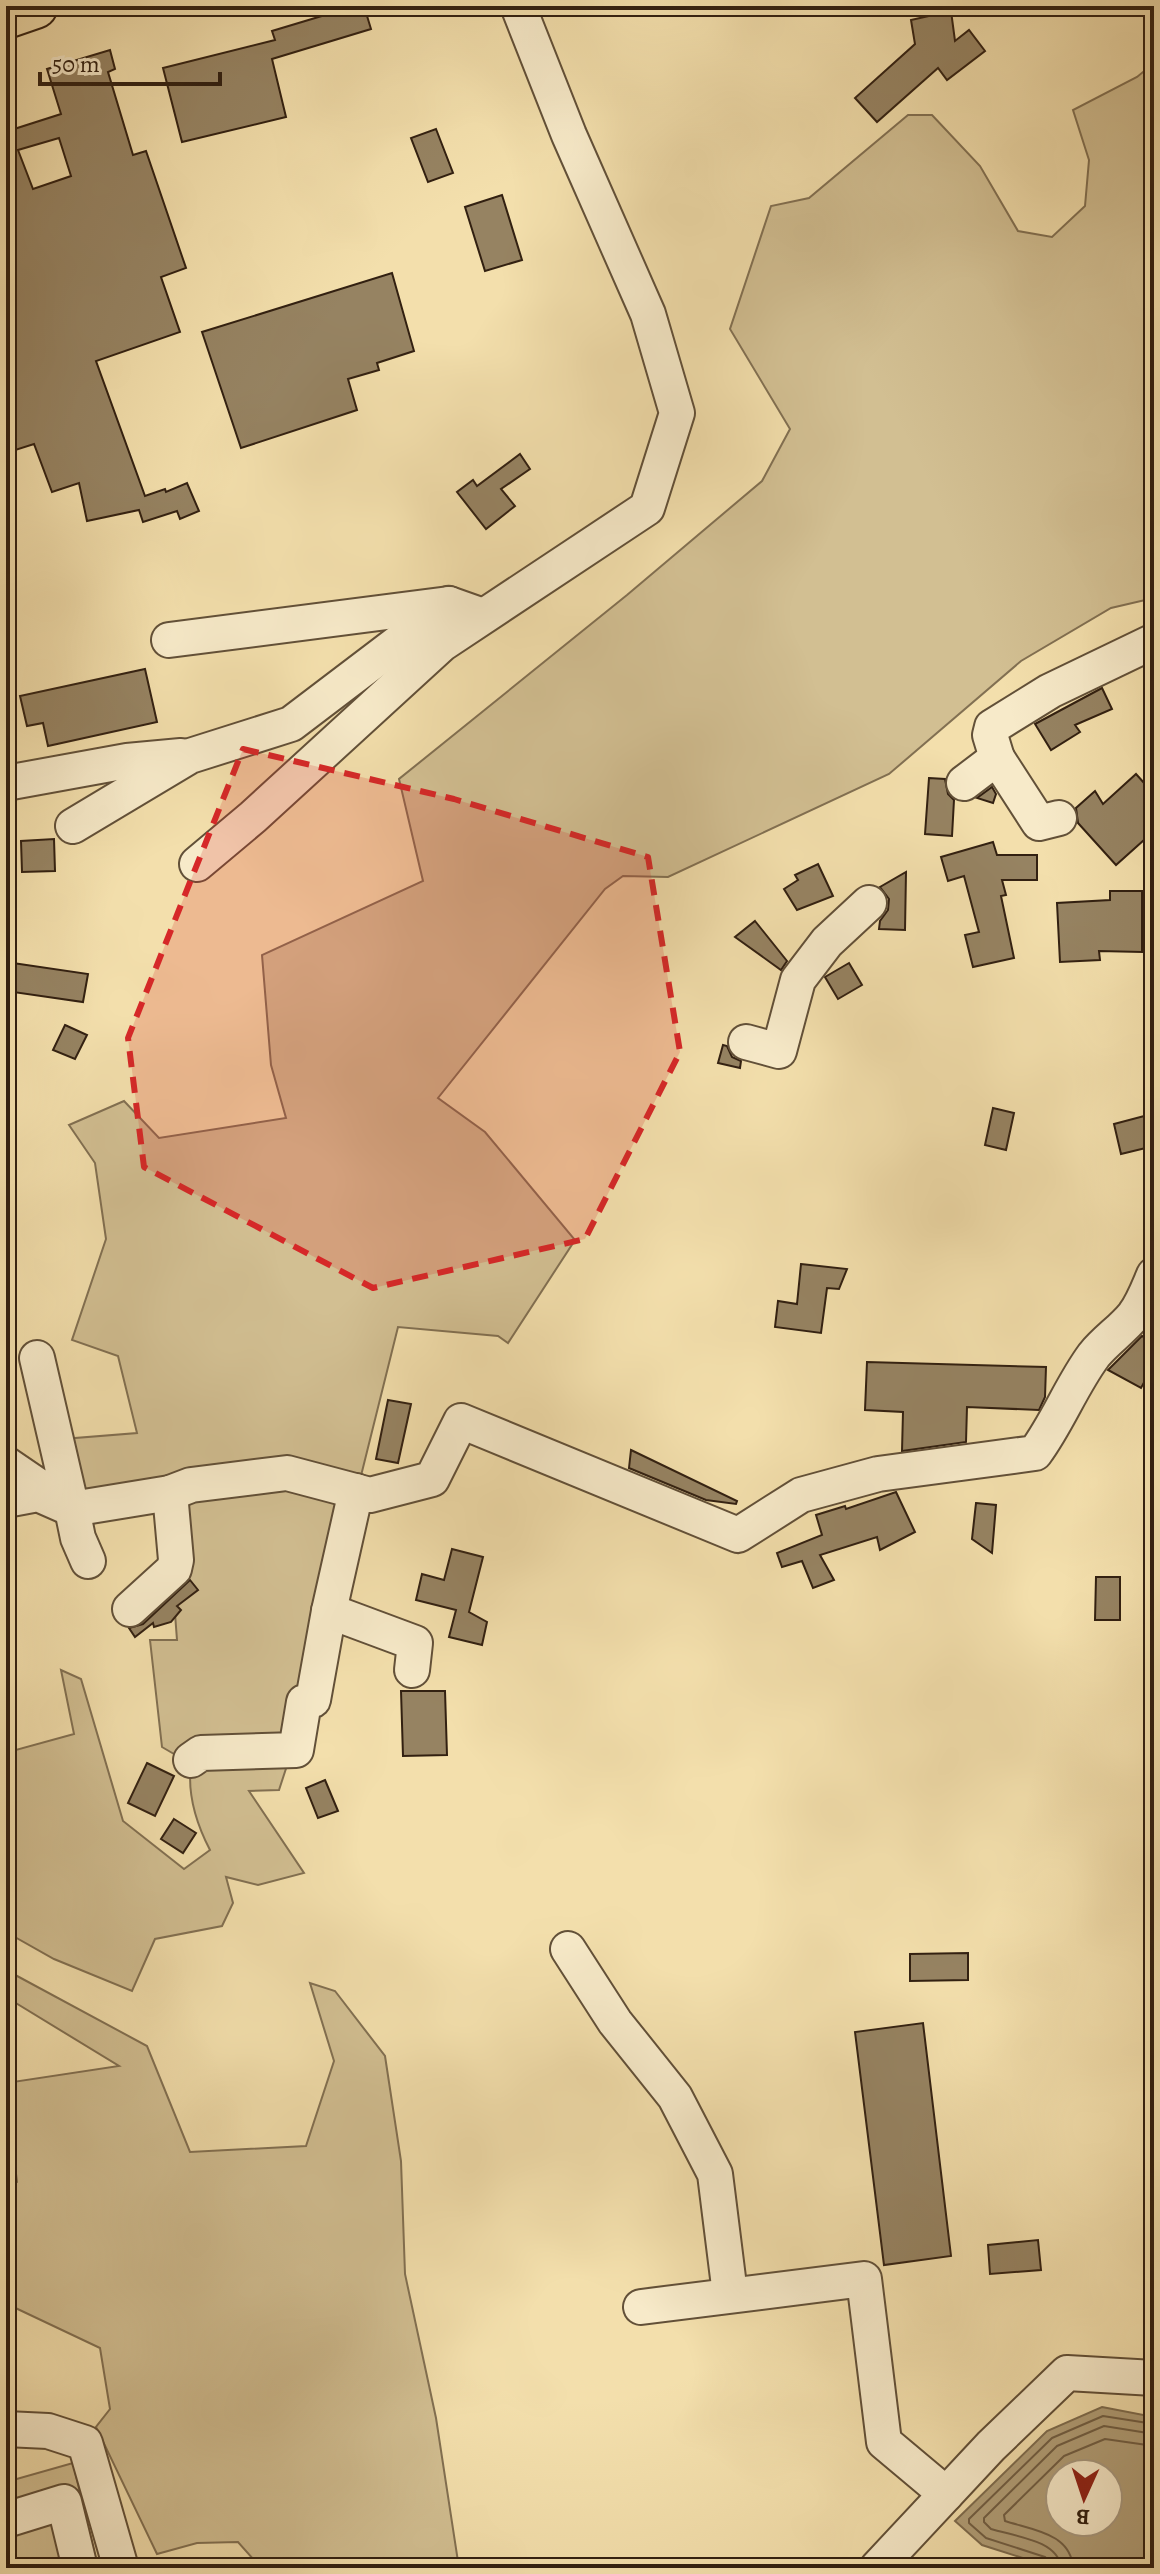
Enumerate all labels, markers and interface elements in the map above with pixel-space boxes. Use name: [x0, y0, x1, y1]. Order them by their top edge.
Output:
scale bar: [40, 36, 220, 86]
text: 50 m: [52, 48, 100, 80]
north arrow: [1044, 2458, 1124, 2538]
text: B: [1075, 2502, 1091, 2532]

